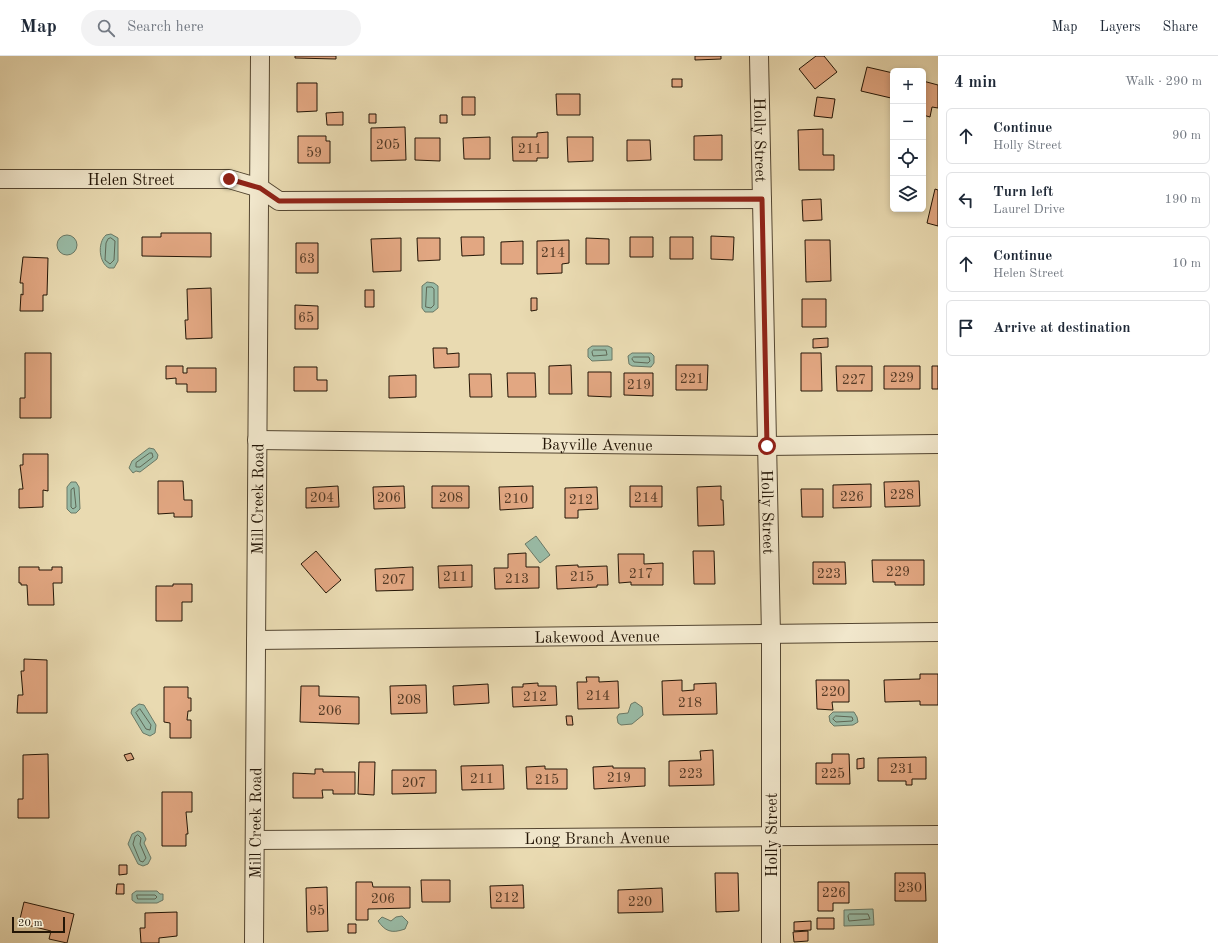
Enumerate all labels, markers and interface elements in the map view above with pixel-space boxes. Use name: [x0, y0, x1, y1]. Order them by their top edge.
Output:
search box: [81, 10, 361, 46]
icon: search: [95, 17, 117, 39]
text: Map: [20, 18, 57, 37]
text: Search here: [127, 20, 204, 35]
text: Map: [1052, 20, 1078, 34]
text: Layers: [1100, 20, 1141, 34]
text: Share: [1163, 20, 1198, 34]
map controls: [890, 68, 926, 212]
button: +: [890, 68, 926, 104]
text: 4 min: [954, 74, 997, 91]
text: Walk · 290 m: [1125, 75, 1202, 88]
street label: Holly Street: [750, 98, 768, 183]
button: −: [890, 104, 926, 140]
text: Continue: [993, 121, 1052, 136]
icon: ahead: [955, 125, 977, 147]
text: 90 m: [1172, 129, 1201, 142]
house number: 205: [376, 138, 400, 152]
text: Holly Street: [993, 139, 1062, 152]
button: locate: [890, 140, 926, 176]
house number: 211: [518, 142, 542, 156]
house number: 59: [306, 146, 322, 160]
route end: [220, 170, 238, 188]
street label: Helen Street: [87, 173, 175, 189]
button: layers: [890, 176, 926, 212]
text: Turn left: [993, 185, 1053, 200]
icon: left: [955, 189, 977, 211]
text: 190 m: [1164, 193, 1201, 206]
text: Laurel Drive: [993, 203, 1065, 216]
house number: 214: [541, 246, 565, 260]
text: Continue: [993, 249, 1052, 264]
house number: 63: [299, 252, 315, 266]
icon: ahead: [955, 253, 977, 275]
text: 10 m: [1172, 257, 1201, 270]
text: Helen Street: [993, 267, 1064, 280]
house number: 65: [298, 311, 314, 325]
icon: arrive: [955, 317, 977, 339]
text: Arrive at destination: [993, 321, 1131, 336]
house number: 229: [890, 371, 914, 385]
house number: 221: [680, 372, 704, 386]
house number: 227: [842, 373, 866, 387]
house number: 219: [627, 378, 651, 392]
street label: Bayville Avenue: [541, 437, 653, 455]
route start: [758, 437, 776, 455]
street label: Mill Creek Road: [251, 443, 267, 555]
street label: Holly Street: [758, 469, 775, 555]
house number: 228: [890, 488, 914, 502]
house number: 226: [840, 490, 864, 504]
house number: 204: [310, 491, 334, 505]
house number: 206: [377, 491, 401, 505]
house number: 208: [439, 491, 463, 505]
house number: 214: [634, 491, 658, 505]
house number: 210: [504, 492, 528, 506]
house number: 212: [569, 493, 593, 507]
house number: 229: [886, 565, 910, 579]
house number: 217: [629, 567, 653, 581]
house number: 223: [817, 567, 841, 581]
house number: 211: [443, 570, 467, 584]
house number: 215: [570, 570, 594, 584]
house number: 213: [505, 572, 529, 586]
house number: 207: [382, 573, 406, 587]
street label: Lakewood Avenue: [534, 629, 660, 647]
house number: 220: [821, 685, 845, 699]
house number: 214: [586, 689, 610, 703]
house number: 212: [523, 690, 547, 704]
house number: 208: [397, 693, 421, 707]
house number: 218: [678, 696, 702, 710]
house number: 206: [318, 704, 342, 718]
house number: 231: [890, 762, 914, 776]
street label: Mill Creek Road: [248, 767, 265, 879]
house number: 223: [679, 767, 703, 781]
house number: 225: [821, 767, 845, 781]
house number: 219: [607, 771, 631, 785]
house number: 211: [470, 772, 494, 786]
house number: 215: [535, 773, 559, 787]
house number: 207: [402, 776, 426, 790]
street label: Holly Street: [765, 792, 781, 877]
street label: Long Branch Avenue: [524, 831, 670, 848]
house number: 230: [898, 881, 922, 895]
house number: 226: [822, 886, 846, 900]
house number: 212: [495, 891, 519, 905]
house number: 206: [371, 892, 395, 906]
house number: 220: [628, 895, 652, 909]
house number: 95: [309, 904, 325, 918]
scale bar: [12, 915, 65, 934]
text: 20 m: [18, 918, 43, 929]

